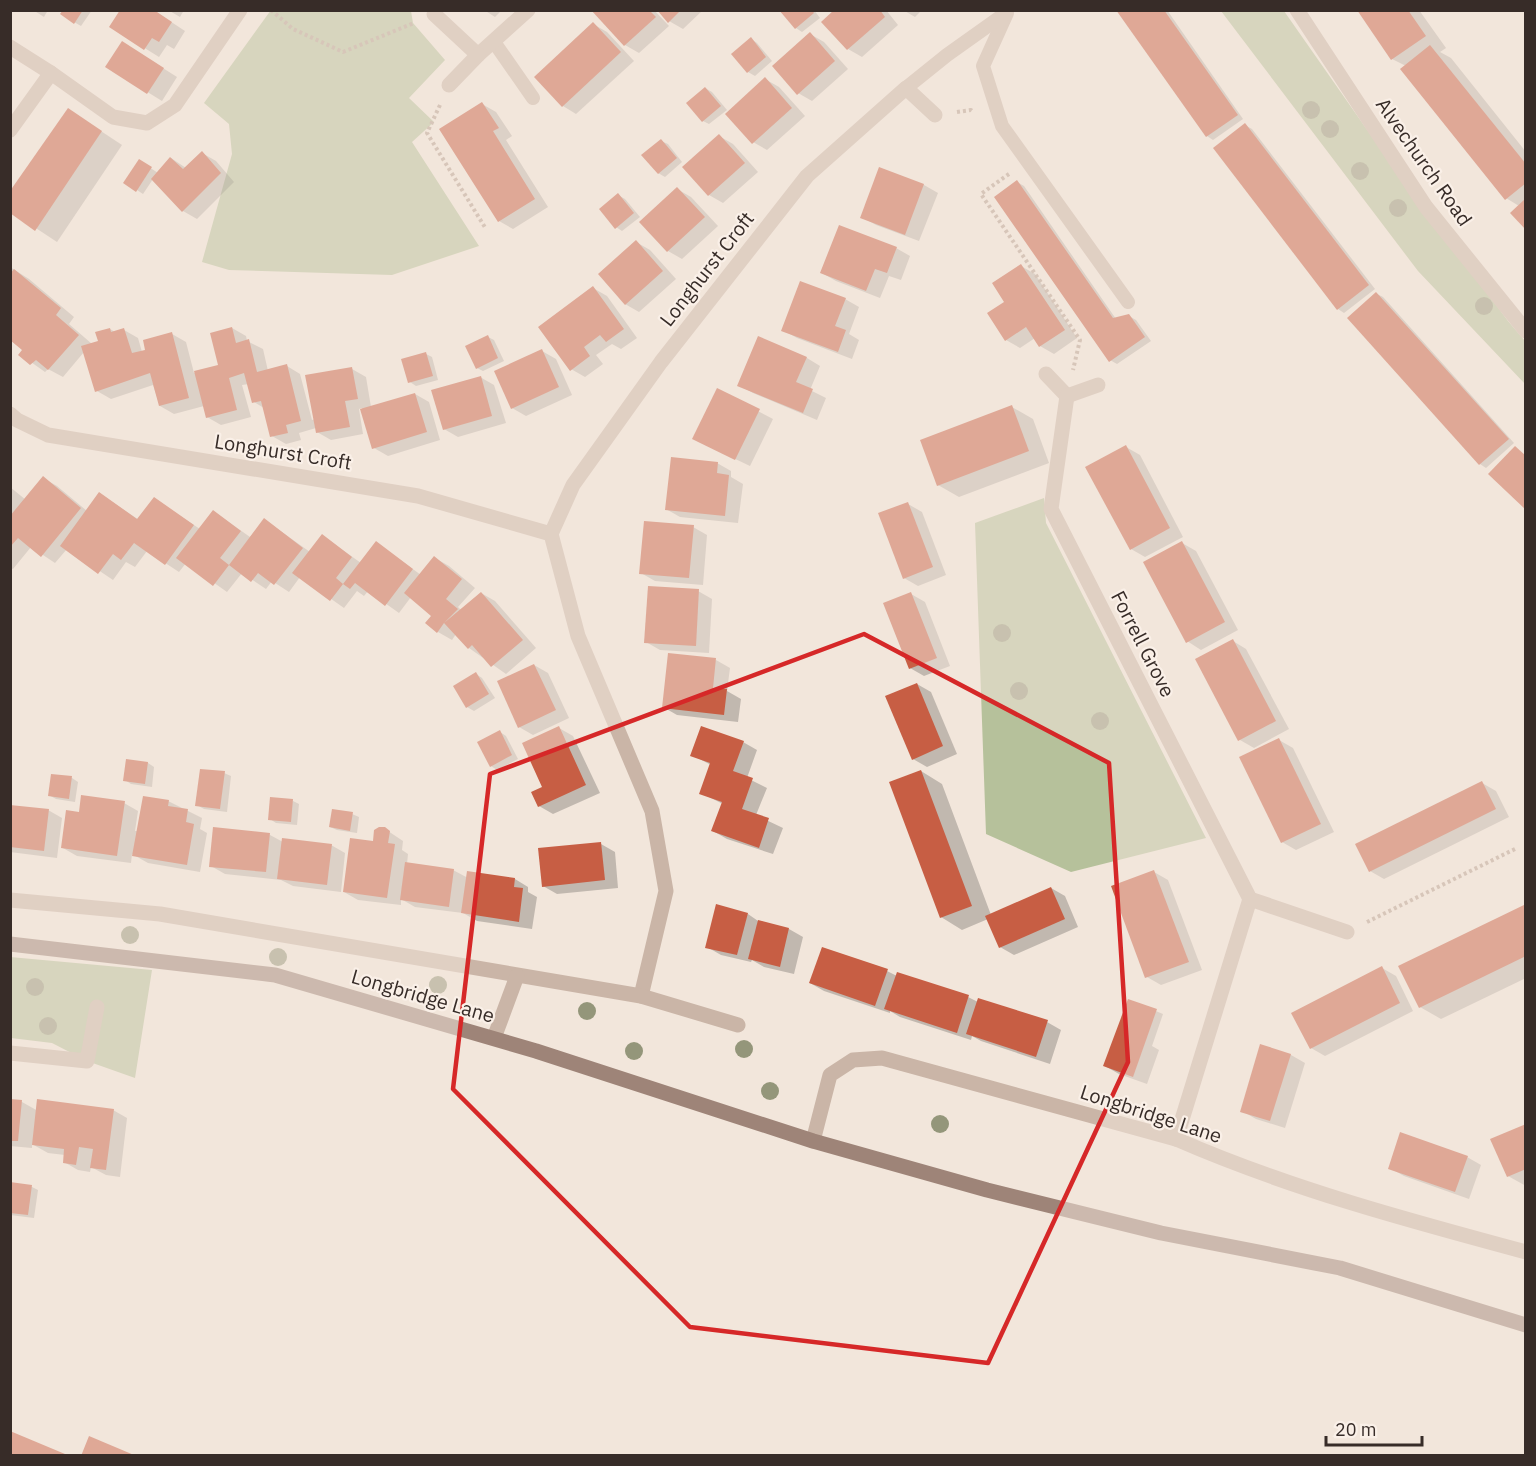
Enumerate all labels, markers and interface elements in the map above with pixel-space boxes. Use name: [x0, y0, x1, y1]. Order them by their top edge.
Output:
street label: Alvechurch Road: [1370, 92, 1479, 231]
street label: Longhurst Croft: [653, 206, 760, 332]
street label: Longhurst Croft: [213, 427, 354, 476]
street label: Forrell Grove: [1105, 586, 1182, 701]
street label: Longbridge Lane: [348, 962, 498, 1029]
street label: Longbridge Lane: [1077, 1078, 1226, 1149]
scale bar: [1326, 1409, 1422, 1447]
text: 20 m: [1335, 1418, 1377, 1441]

